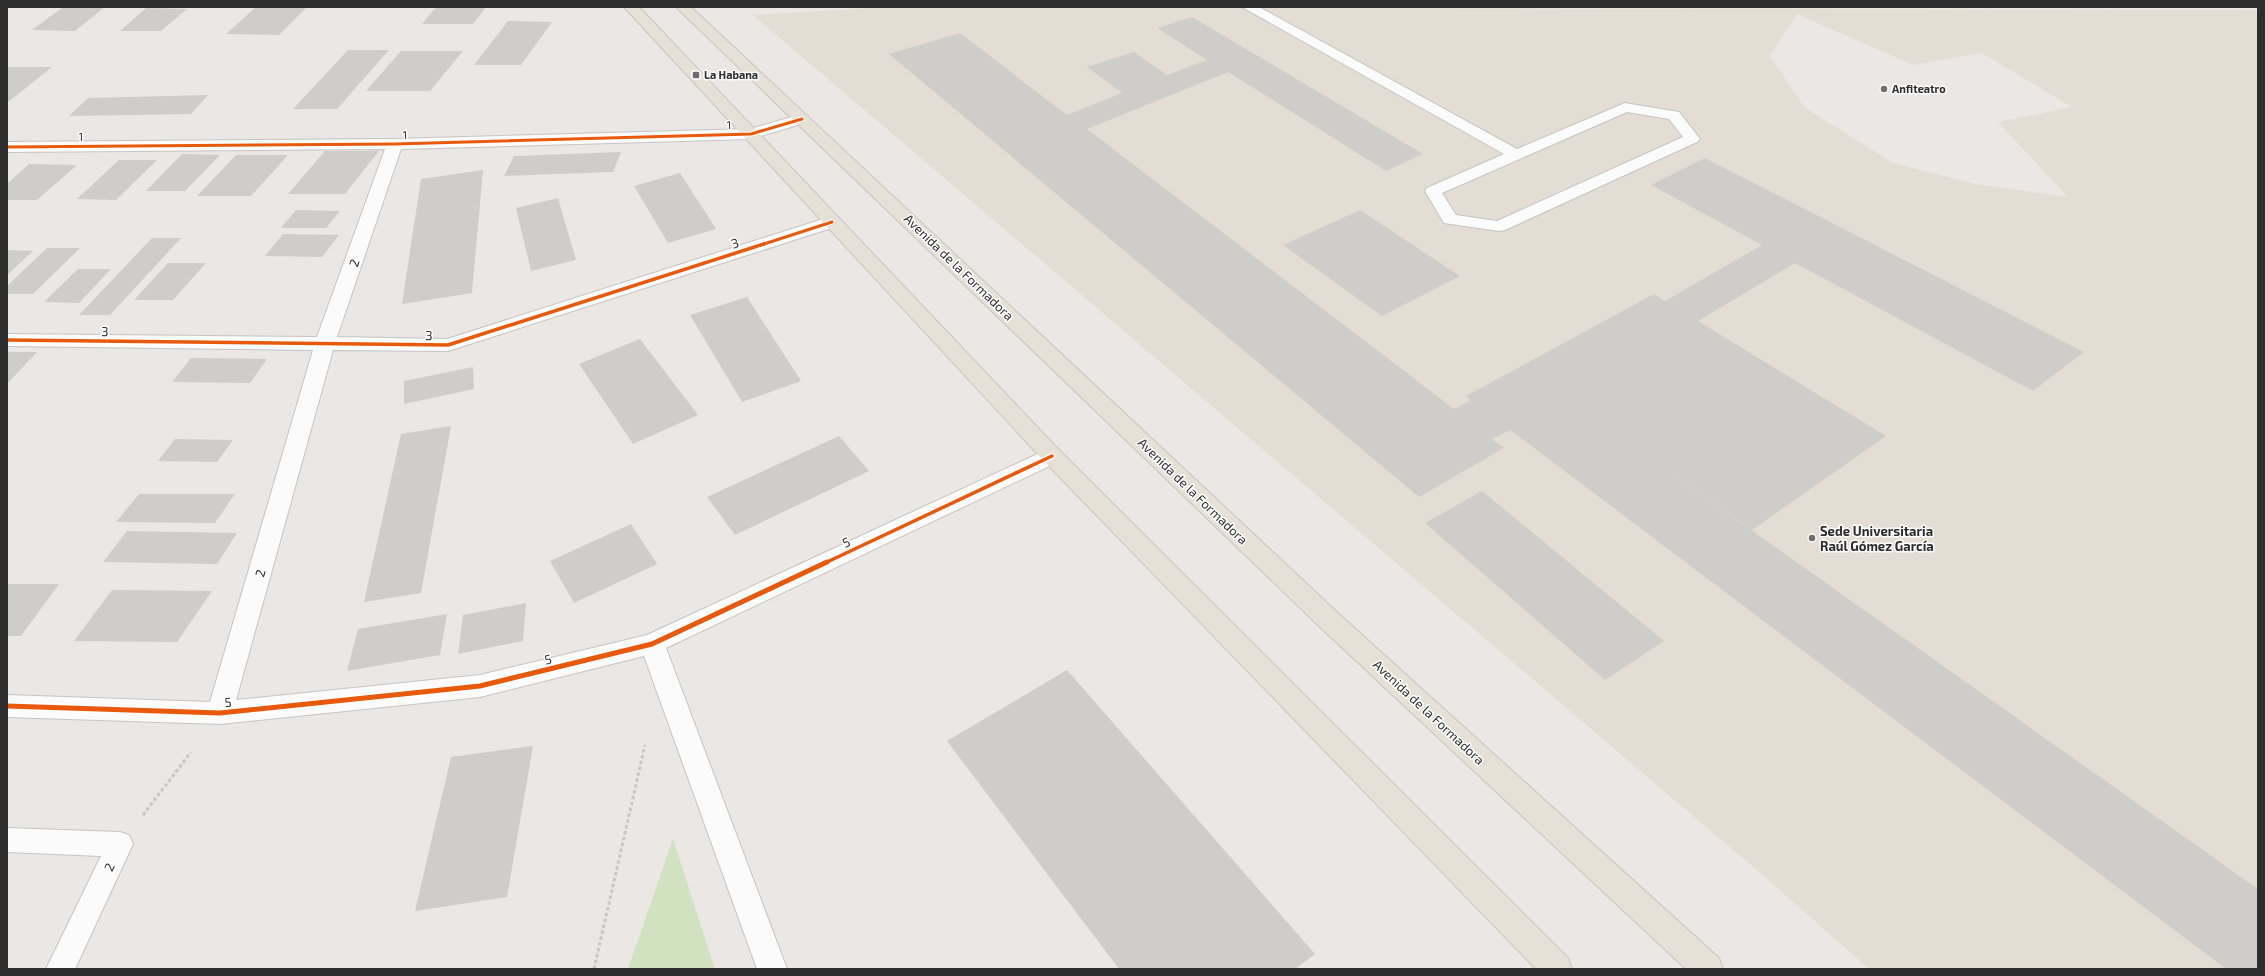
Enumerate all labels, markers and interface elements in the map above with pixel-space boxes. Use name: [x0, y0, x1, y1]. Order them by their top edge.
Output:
place label: La Habana: [704, 68, 758, 81]
marker: La Habana: [691, 70, 701, 80]
place label: Anfiteatro: [1892, 82, 1946, 95]
marker: Anfiteatro: [1879, 84, 1889, 94]
street label: 1: [727, 118, 731, 131]
street label: 1: [403, 128, 407, 141]
street label: 1: [79, 130, 83, 143]
street label: Avenida de la Formadora: [901, 210, 1017, 324]
street label: 3: [729, 234, 741, 252]
street label: 2: [345, 257, 363, 269]
street label: 3: [101, 323, 109, 339]
street label: 3: [425, 327, 433, 343]
street label: Avenida de la Formadora: [1135, 434, 1251, 548]
place label: Sede Universitaria Raúl Gómez García: [1820, 523, 1934, 554]
street label: 5: [839, 533, 853, 551]
marker: Sede Universitaria Raúl Gómez García: [1807, 533, 1817, 543]
street label: 2: [251, 567, 269, 579]
street label: 5: [543, 650, 553, 668]
street label: Avenida de la Formadora: [1370, 656, 1488, 768]
street label: 5: [224, 694, 232, 710]
street label: 2: [100, 860, 118, 874]

